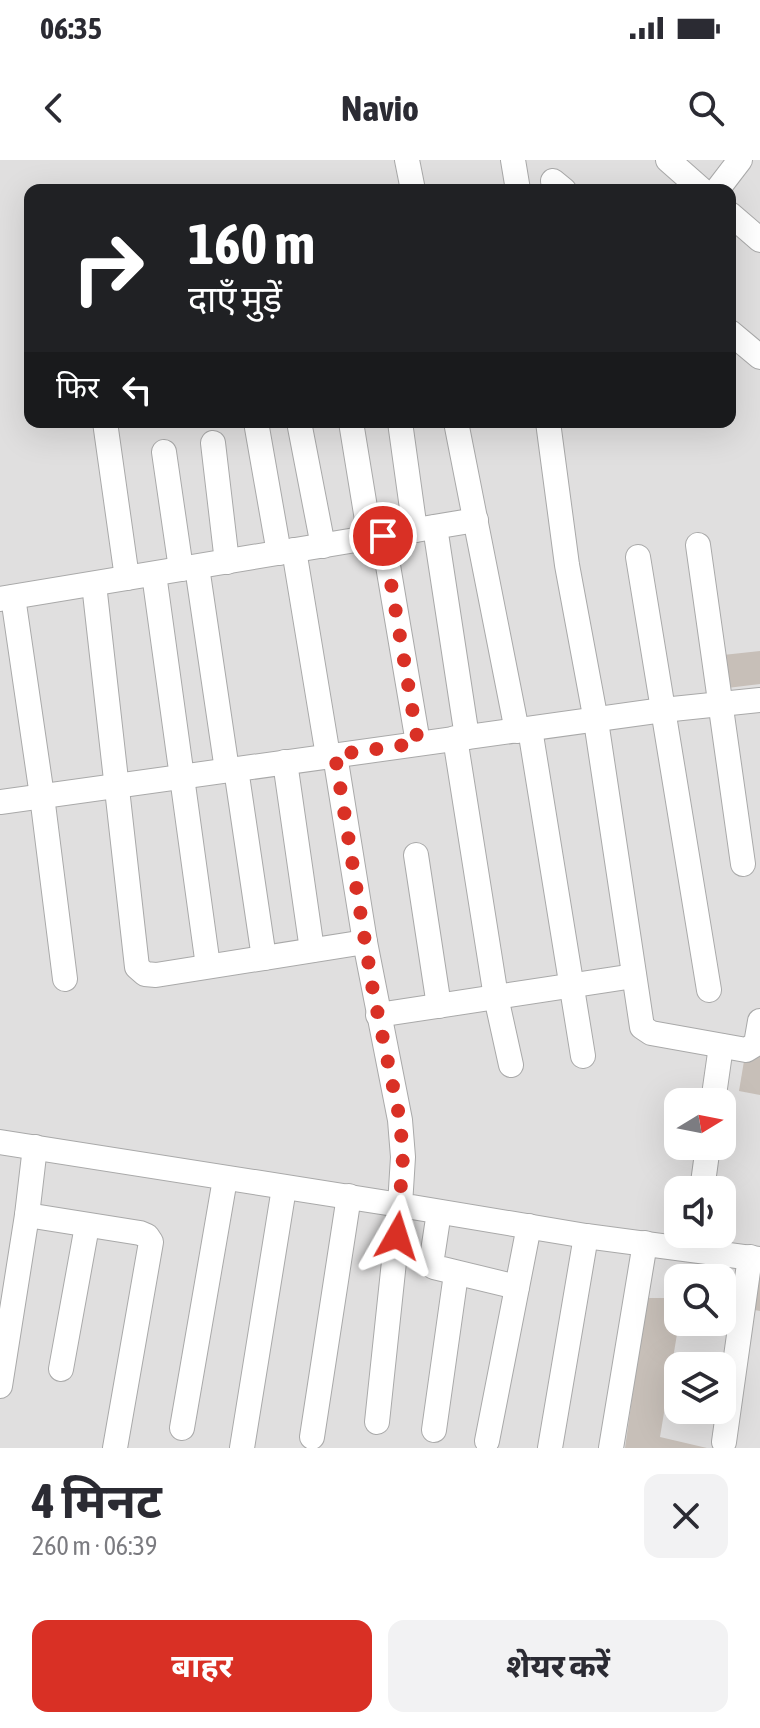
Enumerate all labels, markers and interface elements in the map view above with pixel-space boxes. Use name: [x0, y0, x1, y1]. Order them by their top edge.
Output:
text: 06:35: [40, 11, 102, 45]
icon: back: [32, 86, 76, 130]
icon: search: [684, 86, 728, 130]
text: Navio: [341, 87, 419, 129]
text: 160 m: [188, 212, 315, 276]
icon: right: [56, 216, 160, 320]
text: दाएँ मुड़ें: [188, 278, 282, 320]
icon: left: [115, 368, 159, 412]
text: फिर: [56, 370, 99, 404]
pin: [349, 502, 417, 570]
icon: arrive: [361, 514, 405, 558]
north arrow: [664, 1088, 736, 1160]
map controls: [664, 1088, 736, 1424]
button: sound: [664, 1176, 736, 1248]
position arrow: [355, 1194, 439, 1278]
button: search: [664, 1264, 736, 1336]
button: layers: [664, 1352, 736, 1424]
text: 4 मिनट: [32, 1473, 162, 1528]
button: close: [644, 1474, 728, 1558]
text: 260 m · 06:39: [32, 1531, 157, 1561]
button: बाहर: [32, 1620, 372, 1712]
button: शेयर करें: [388, 1620, 728, 1712]

